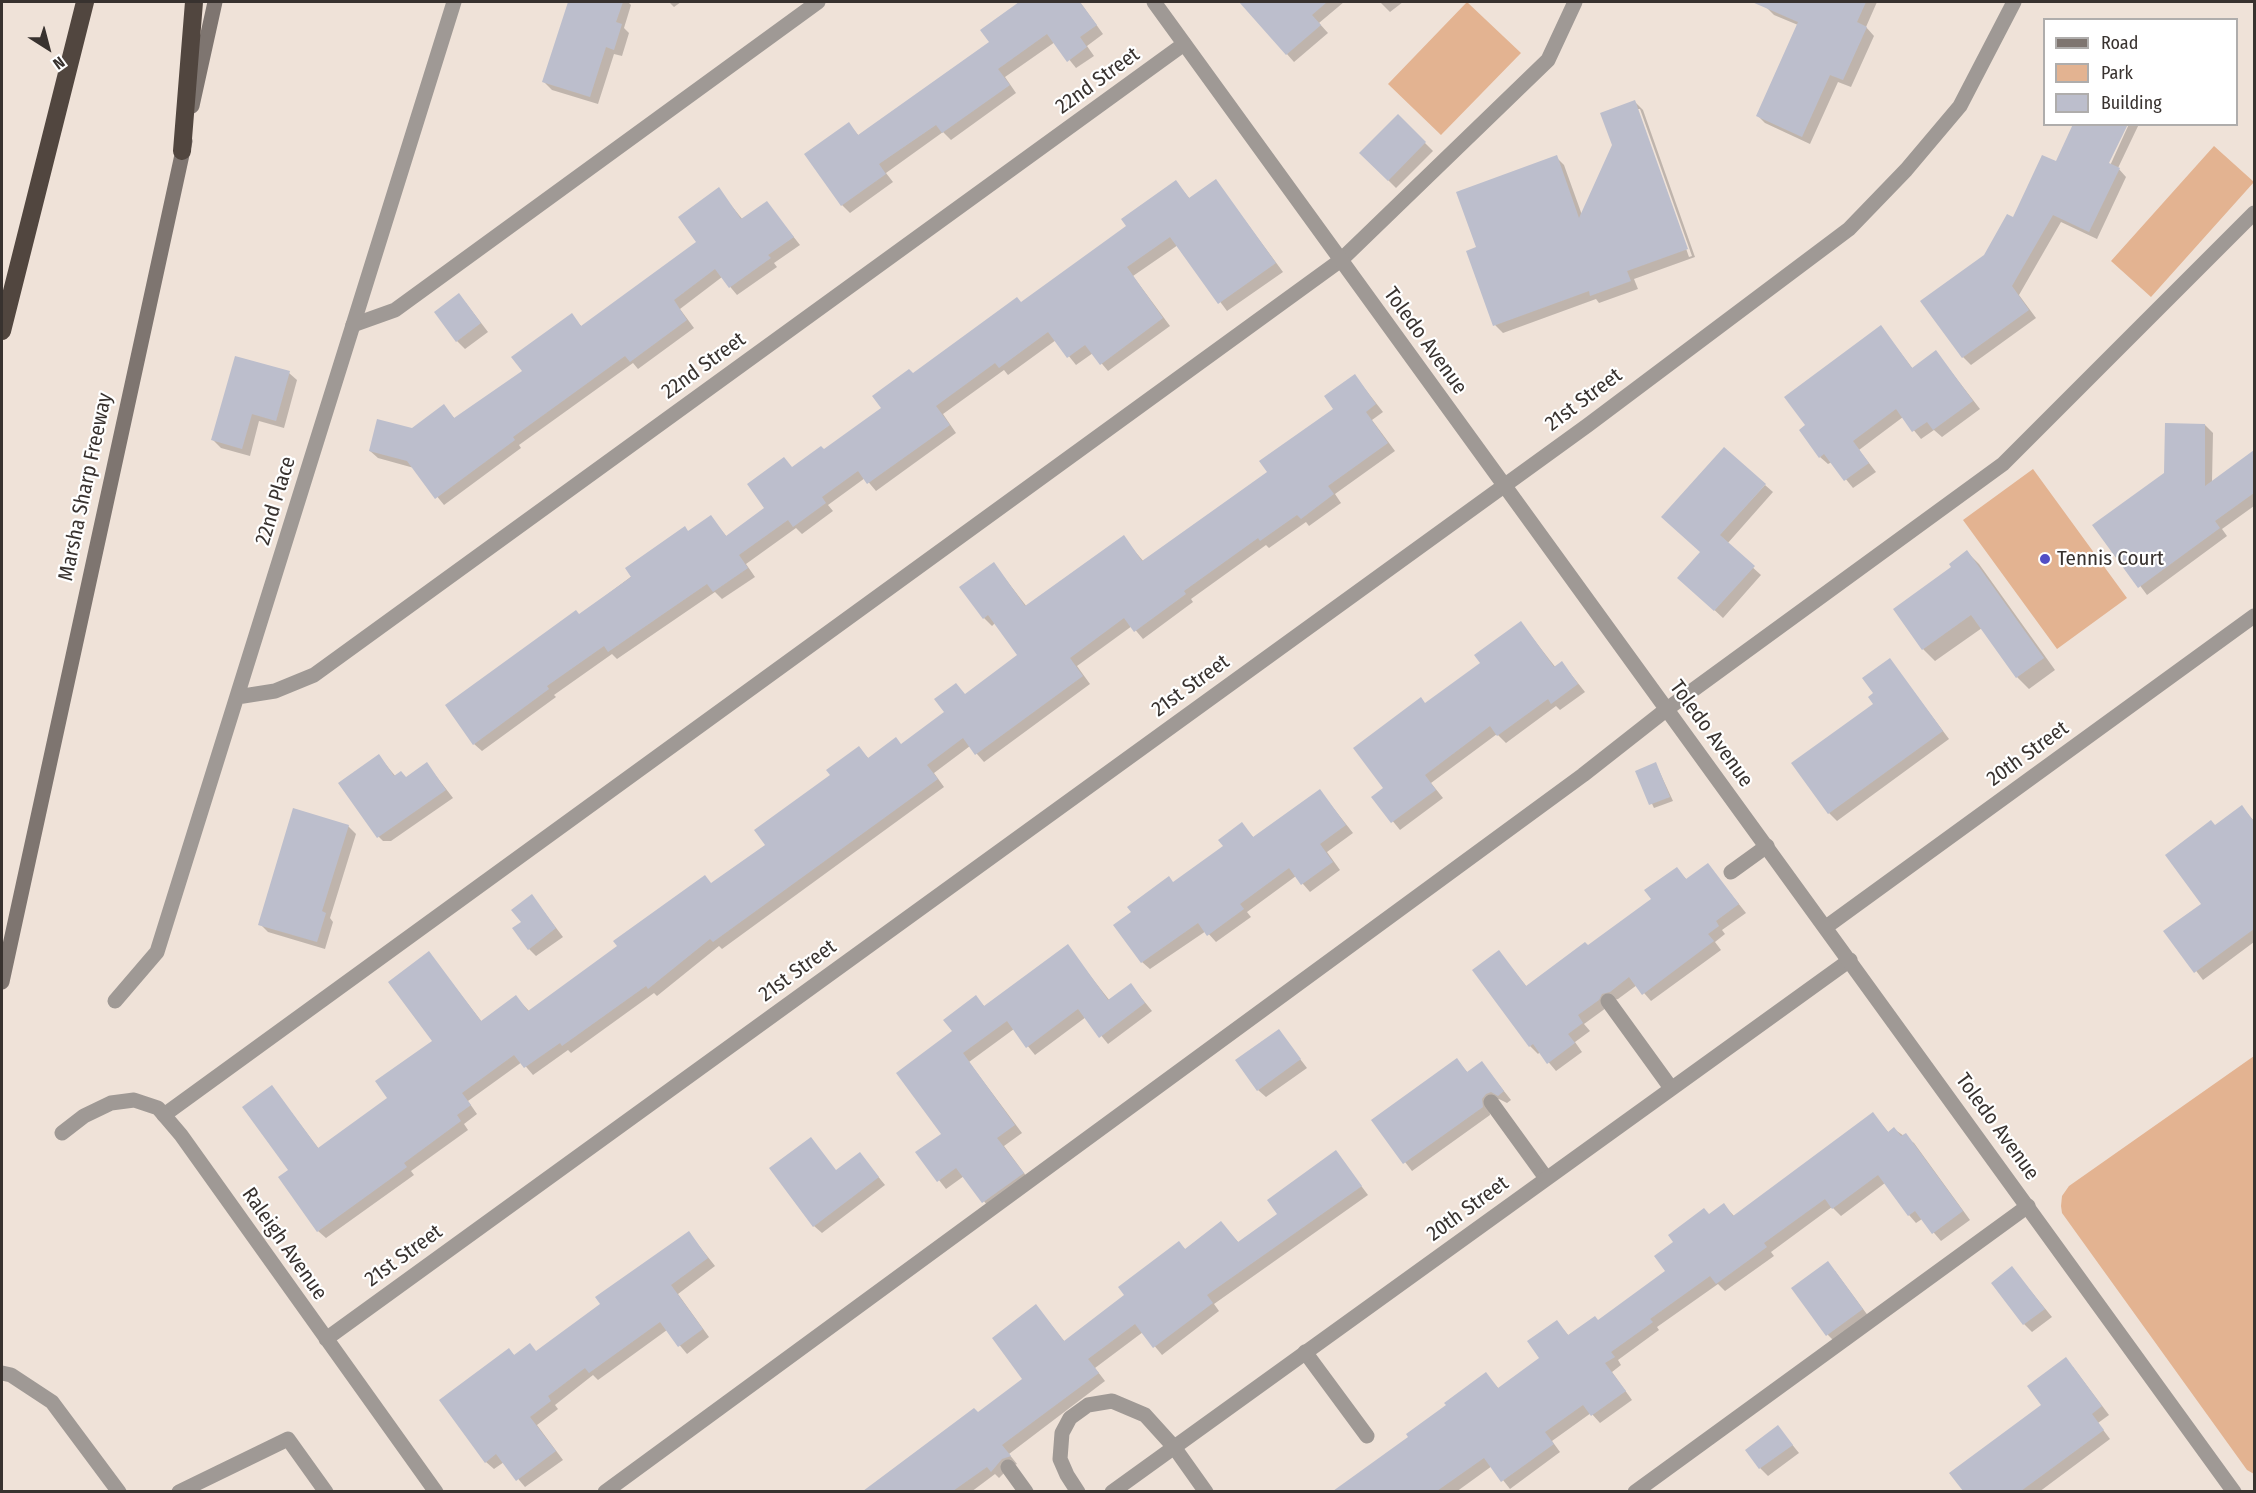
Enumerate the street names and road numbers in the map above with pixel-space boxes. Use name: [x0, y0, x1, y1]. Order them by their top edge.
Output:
street label: 22nd Street: [1051, 42, 1145, 120]
street label: Toledo Avenue: [1378, 283, 1472, 399]
street label: 22nd Street: [657, 327, 751, 405]
street label: 21st Street: [1541, 363, 1627, 437]
street label: Marsha Sharp Freeway: [54, 391, 118, 583]
street label: 22nd Place: [251, 454, 301, 548]
street label: 21st Street: [1147, 650, 1235, 722]
street label: Toledo Avenue: [1664, 676, 1758, 792]
street label: 20th Street: [1982, 716, 2074, 792]
street label: 21st Street: [754, 935, 842, 1007]
street label: Toledo Avenue: [1950, 1069, 2044, 1185]
street label: 20th Street: [1422, 1171, 1514, 1247]
street label: Raleigh Avenue: [236, 1183, 332, 1305]
street label: 21st Street: [360, 1220, 448, 1292]

